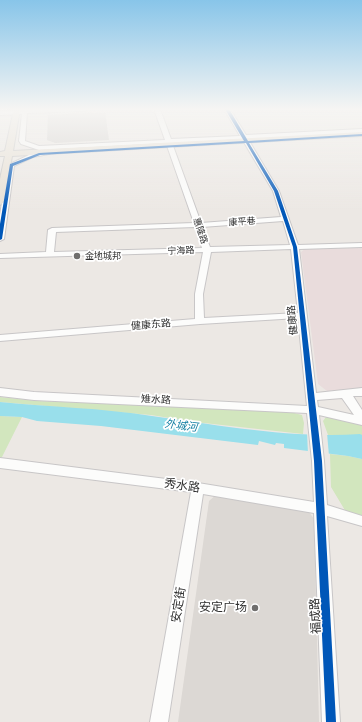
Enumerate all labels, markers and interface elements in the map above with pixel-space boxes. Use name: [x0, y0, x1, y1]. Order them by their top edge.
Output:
street label: 惠隆路: [190, 216, 210, 246]
street label: 康平巷: [228, 216, 256, 228]
street label: 宁海路: [167, 245, 195, 257]
marker: 金地城邦: [72, 251, 82, 261]
place label: 金地城邦: [85, 251, 121, 261]
street label: 健康路: [285, 304, 301, 336]
street label: 健康东路: [131, 317, 171, 333]
street label: 雉水路: [141, 393, 171, 407]
water label: 外城河: [164, 417, 198, 435]
street label: 秀水路: [163, 476, 201, 496]
street label: 安定街: [169, 586, 189, 624]
street label: 福成路: [308, 598, 324, 634]
place label: 安定广场: [199, 601, 247, 615]
marker: 安定广场: [250, 603, 260, 613]

